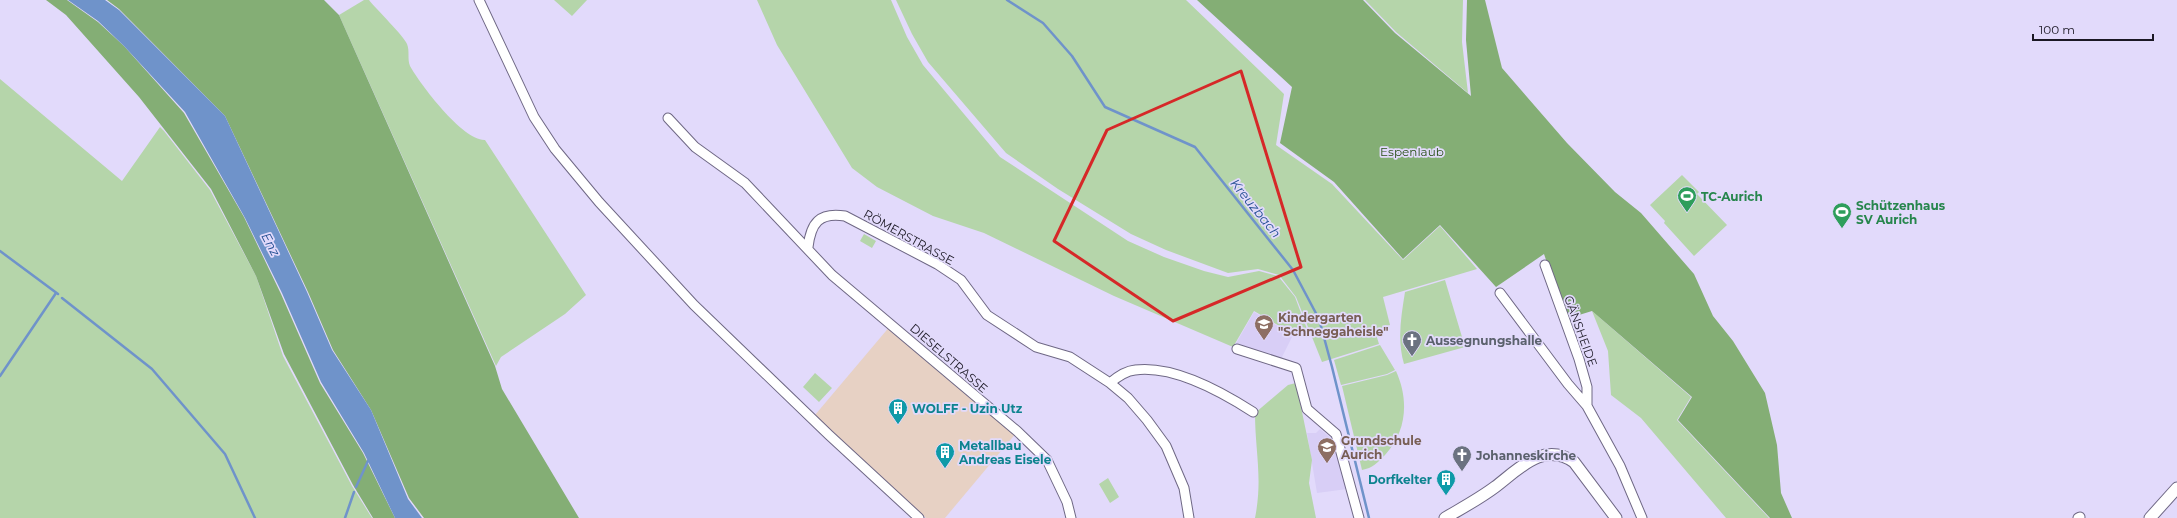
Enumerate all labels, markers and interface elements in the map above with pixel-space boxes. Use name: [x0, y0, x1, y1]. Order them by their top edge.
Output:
scale bar: [2033, 16, 2153, 42]
text: 100 m: [2039, 22, 2075, 37]
park label: Espenlaub: [1380, 144, 1444, 159]
water label: Kreuzbach: [1227, 175, 1285, 241]
sports icon: TC-Aurich: [1676, 185, 1698, 213]
place label: TC-Aurich: [1701, 189, 1763, 204]
place label: Schützenhaus SV Aurich: [1856, 198, 1946, 227]
sports icon: Schützenhaus SV Aurich: [1831, 201, 1853, 229]
street label: RÖMERSTRASSE: [861, 206, 957, 268]
water label: Enz: [258, 230, 284, 259]
street label: GÄNSHEIDE: [1561, 293, 1601, 369]
place label: Kindergarten "Schneggaheisle": [1278, 310, 1388, 339]
school or university icon: Kindergarten "Schneggaheisle": [1253, 313, 1275, 341]
street label: DIESELSTRASSE: [907, 320, 991, 396]
church icon: Aussegnungshalle: [1401, 329, 1423, 357]
place label: Aussegnungshalle: [1425, 333, 1543, 348]
building icon: WOLFF - Uzin Utz: [887, 397, 909, 425]
place label: WOLFF - Uzin Utz: [912, 401, 1023, 416]
place label: Grundschule Aurich: [1340, 433, 1422, 462]
school or university icon: Grundschule Aurich: [1316, 436, 1338, 464]
place label: Metallbau Andreas Eisele: [958, 438, 1052, 467]
building icon: Metallbau Andreas Eisele: [934, 441, 956, 469]
church icon: Johanneskirche: [1451, 444, 1473, 472]
place label: Johanneskirche: [1475, 448, 1577, 463]
building icon: Dorfkelter: [1435, 468, 1457, 496]
place label: Dorfkelter: [1368, 472, 1432, 487]

